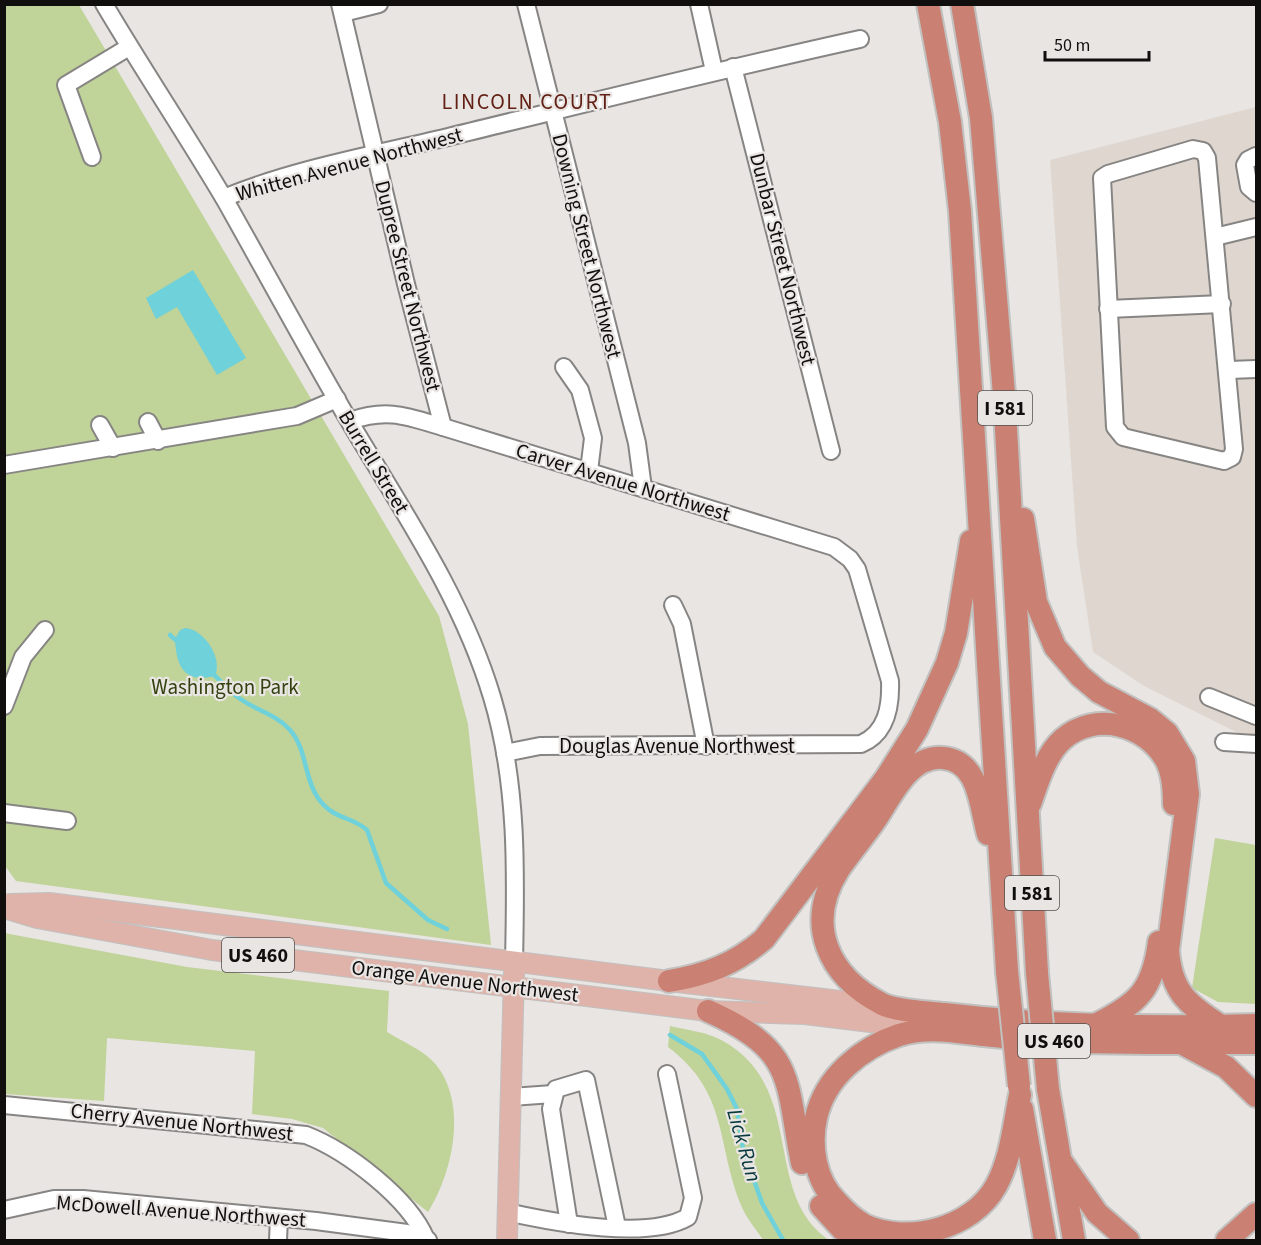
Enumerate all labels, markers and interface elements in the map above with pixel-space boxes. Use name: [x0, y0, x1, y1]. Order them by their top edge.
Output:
scale bar: [1045, 24, 1148, 62]
text: 50 m: [1054, 33, 1090, 58]
district label: LINCOLN COURT: [442, 86, 612, 118]
street label: Whitten Avenue Northwest: [232, 119, 466, 209]
street label: Downing Street Northwest: [545, 130, 629, 362]
street label: Dunbar Street Northwest: [742, 150, 824, 368]
street label: Dupree Street Northwest: [367, 177, 449, 395]
road number: I 581: [978, 391, 1032, 425]
street label: Burrell Street: [331, 405, 417, 519]
street label: Carver Avenue Northwest: [512, 435, 734, 529]
park label: Washington Park: [151, 672, 299, 702]
street label: Douglas Avenue Northwest: [559, 731, 795, 761]
road number: I 581: [1005, 876, 1059, 910]
road number: US 460: [222, 938, 294, 972]
street label: Orange Avenue Northwest: [350, 952, 580, 1010]
road number: US 460: [1018, 1024, 1090, 1058]
street label: Cherry Avenue Northwest: [69, 1095, 295, 1149]
water label: Lick Run: [718, 1105, 770, 1186]
street label: McDowell Avenue Northwest: [55, 1187, 307, 1235]

